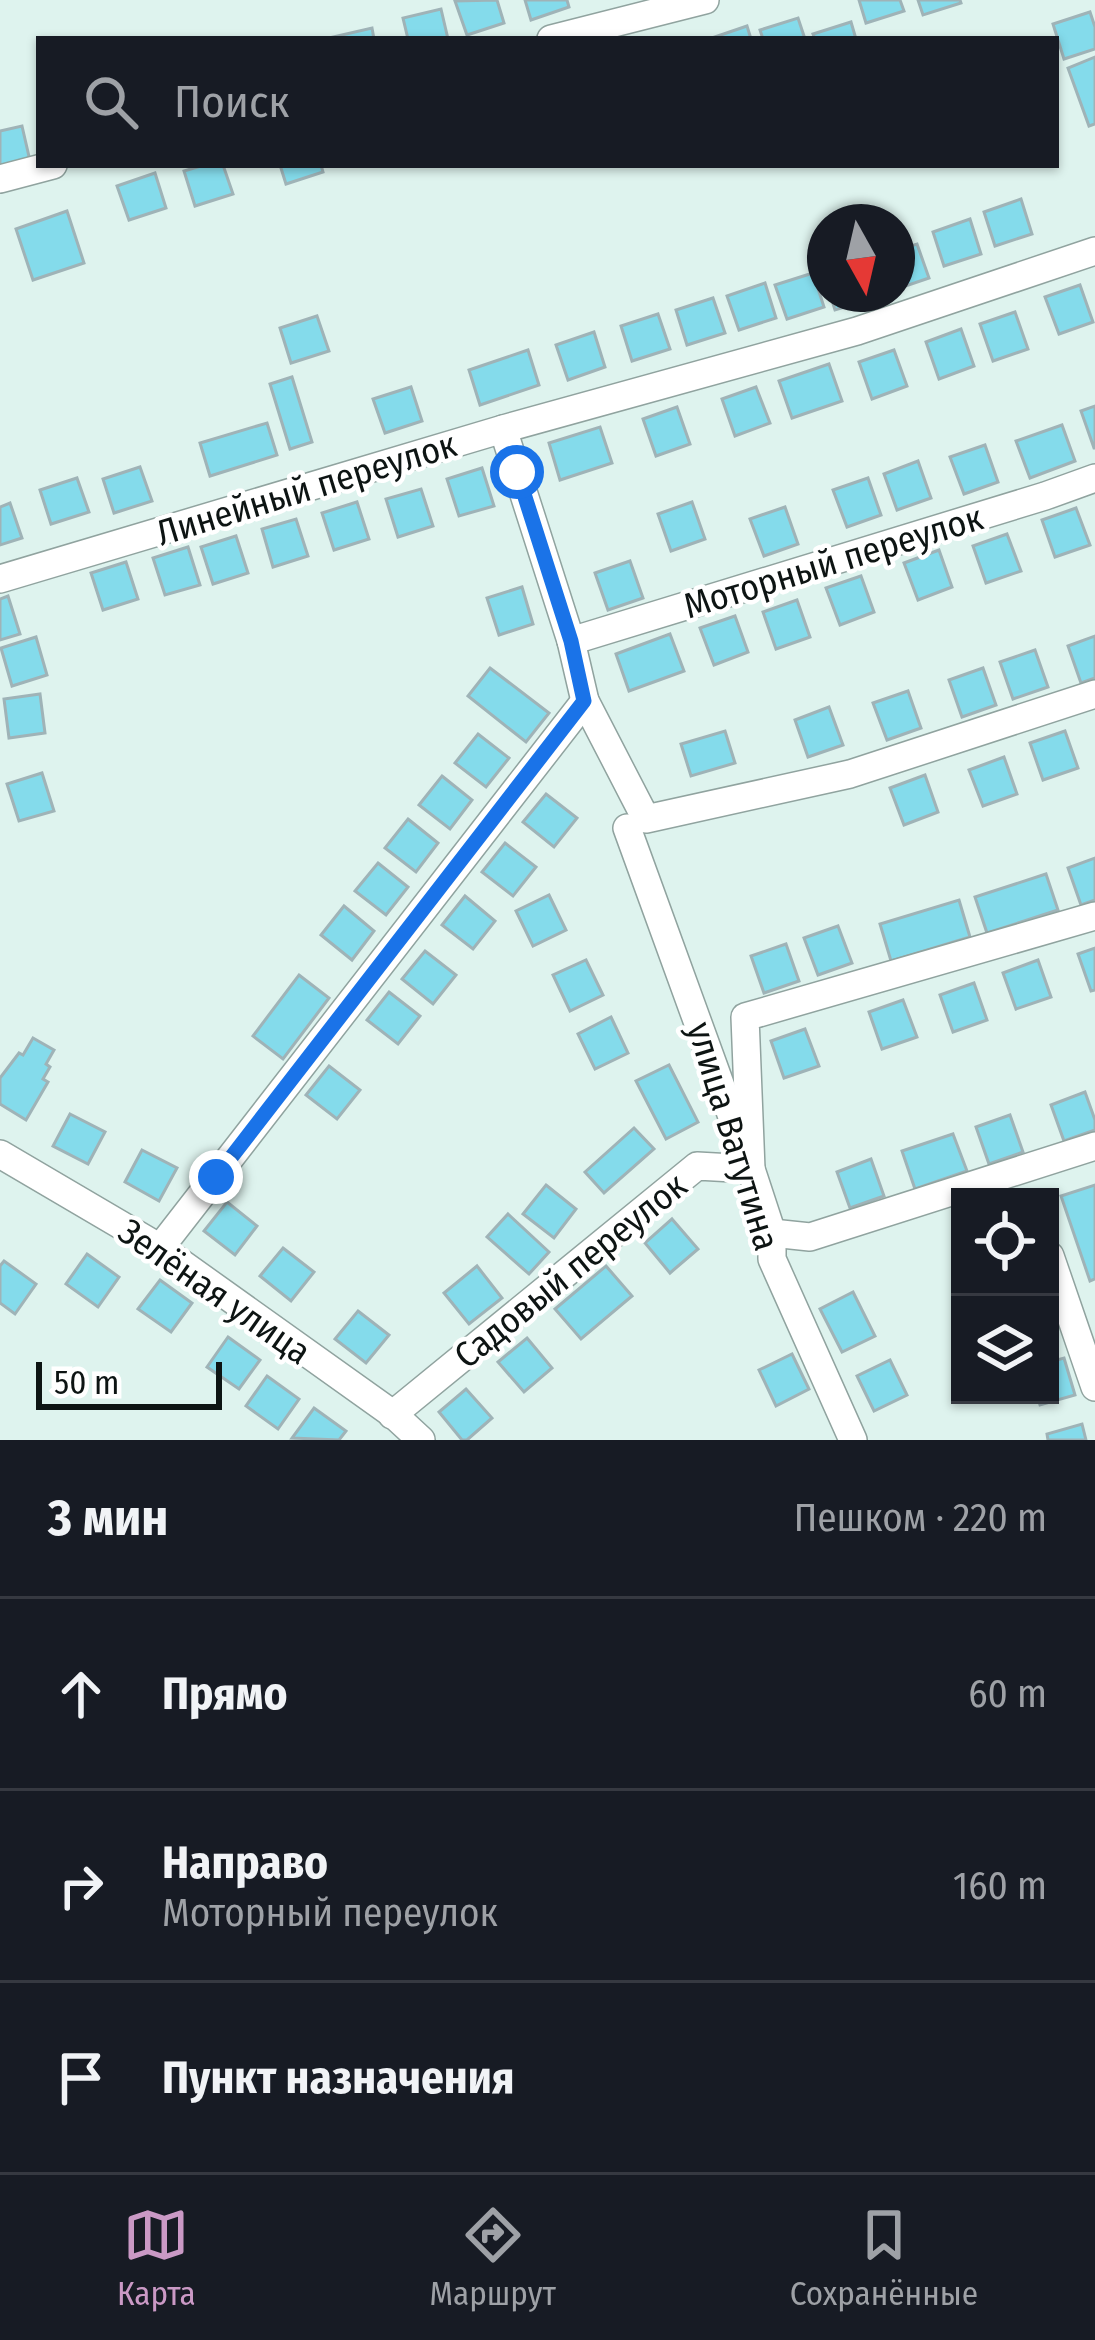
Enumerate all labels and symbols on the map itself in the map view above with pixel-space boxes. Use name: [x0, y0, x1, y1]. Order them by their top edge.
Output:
north arrow: [807, 204, 915, 312]
street label: Линейный переулок: [151, 422, 462, 556]
route start: [490, 445, 544, 499]
street label: Моторный переулок: [679, 496, 988, 628]
street label: улица Ватутина: [677, 1017, 789, 1256]
route end: [189, 1150, 243, 1204]
street label: Садовый переулок: [446, 1164, 696, 1378]
street label: Зелёная улица: [110, 1210, 319, 1374]
scale bar: [36, 1356, 222, 1409]

